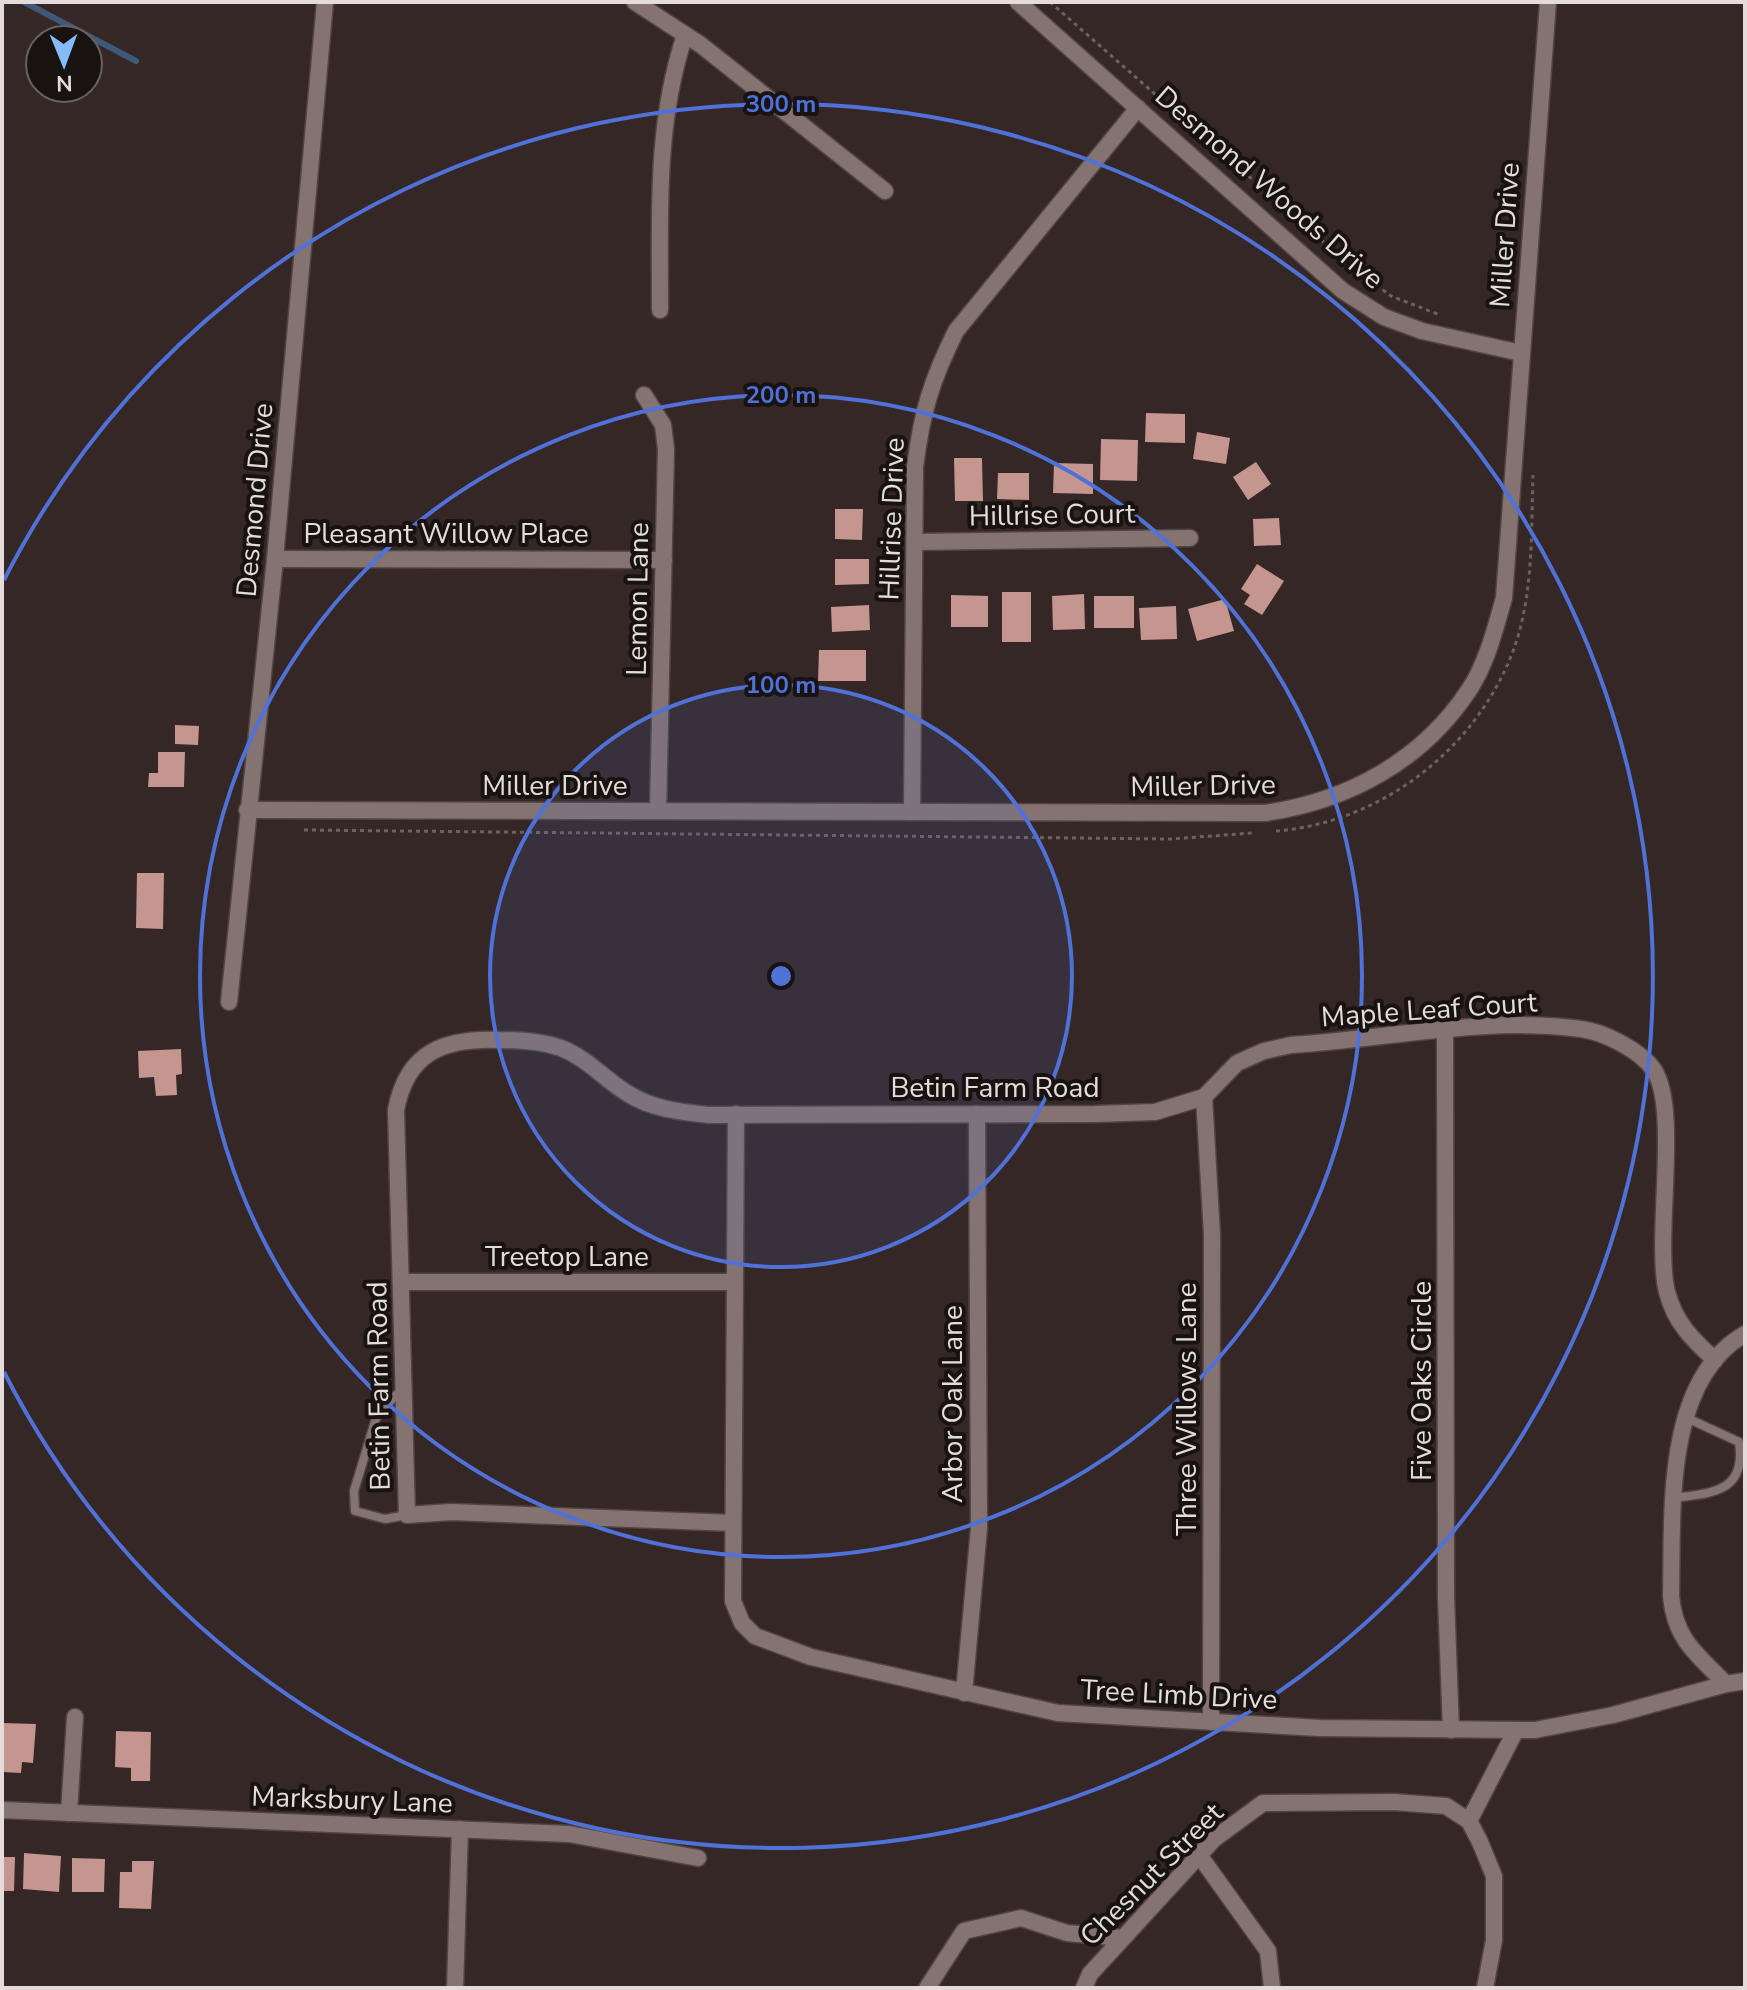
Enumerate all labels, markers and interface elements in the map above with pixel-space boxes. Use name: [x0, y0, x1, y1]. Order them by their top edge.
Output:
north arrow: [24, 24, 104, 104]
text: N: [56, 68, 73, 98]
street label: Desmond Woods Drive: [1147, 78, 1392, 298]
text: 300 m: [746, 88, 816, 120]
street label: Miller Drive: [1481, 161, 1529, 309]
text: 200 m: [746, 379, 816, 411]
street label: Desmond Drive: [228, 402, 282, 599]
street label: Hillrise Drive: [870, 437, 914, 601]
street label: Hillrise Court: [969, 495, 1136, 535]
street label: Pleasant Willow Place: [303, 515, 589, 553]
street label: Lemon Lane: [618, 522, 658, 676]
text: 100 m: [746, 669, 816, 701]
street label: Miller Drive: [1130, 766, 1276, 806]
street label: Miller Drive: [482, 767, 628, 805]
centre of rings: [767, 962, 795, 990]
street label: Maple Leaf Court: [1320, 983, 1539, 1036]
street label: Betin Farm Road: [890, 1069, 1100, 1107]
street label: Treetop Lane: [485, 1238, 649, 1276]
street label: Betin Farm Road: [358, 1281, 400, 1491]
street label: Five Oaks Circle: [1403, 1281, 1441, 1481]
street label: Three Willows Lane: [1168, 1282, 1206, 1536]
street label: Arbor Oak Lane: [934, 1305, 972, 1503]
street label: Tree Limb Drive: [1080, 1671, 1278, 1719]
street label: Marksbury Lane: [251, 1777, 453, 1823]
street label: Chesnut Street: [1072, 1795, 1232, 1955]

